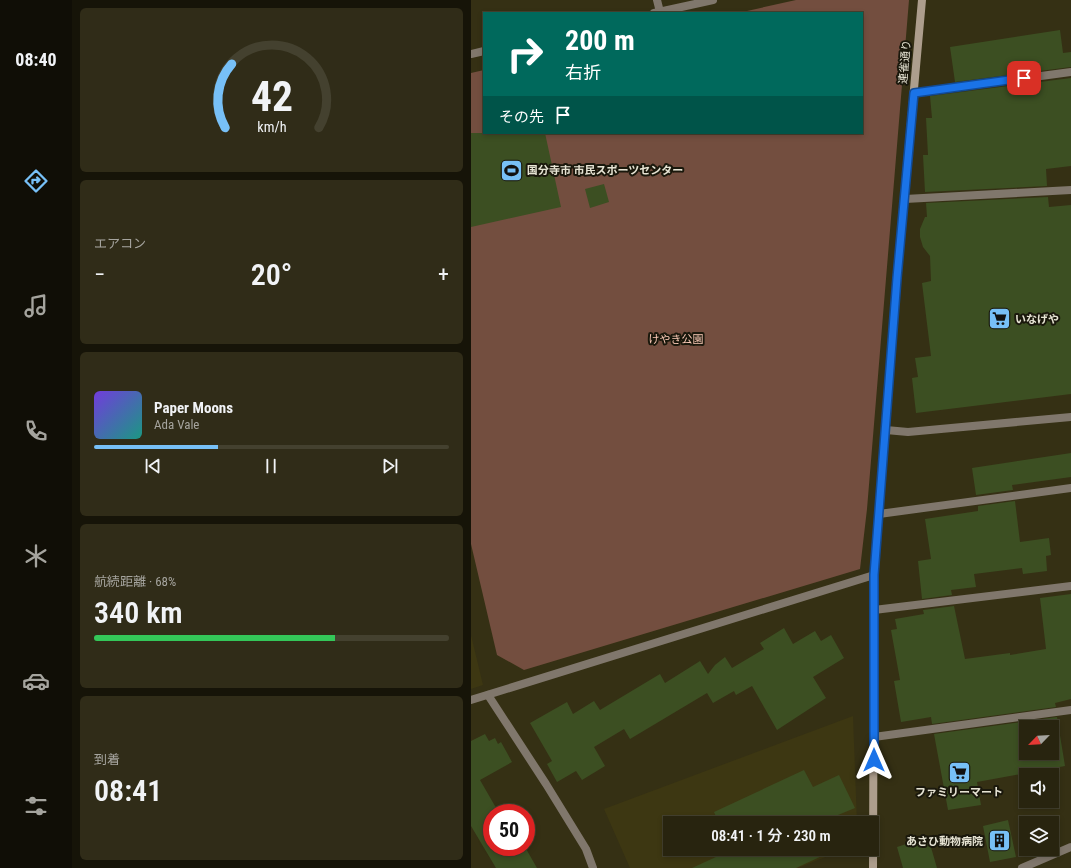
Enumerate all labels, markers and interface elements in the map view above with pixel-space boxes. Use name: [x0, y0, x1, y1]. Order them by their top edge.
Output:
text: 200 m: [565, 24, 635, 57]
icon: right: [499, 28, 551, 80]
street label: 連雀通り: [897, 40, 913, 84]
text: 08:40: [15, 49, 57, 70]
pin: [1007, 61, 1041, 95]
text: 右折: [565, 62, 601, 83]
icon: arrive: [1013, 67, 1035, 89]
text: 42: [250, 72, 293, 121]
icon: arrive: [552, 104, 574, 126]
text: その先: [499, 108, 544, 126]
text: km/h: [257, 119, 286, 135]
sports icon: 国分寺市 市民スポーツセンター: [499, 157, 525, 183]
place label: 国分寺市 市民スポーツセンター: [527, 164, 683, 177]
icon: directions: [22, 167, 50, 195]
text: エアコン: [94, 236, 146, 251]
text: 20°: [251, 257, 292, 292]
text: −: [94, 262, 105, 287]
text: +: [438, 262, 449, 287]
icon: music: [22, 292, 50, 320]
supermarket icon: いなげや: [986, 306, 1012, 332]
place label: いなげや: [1015, 313, 1059, 326]
park label: けやき公園: [649, 333, 704, 346]
text: Paper Moons: [154, 399, 233, 417]
icon: phone: [22, 417, 50, 445]
text: Ada Vale: [154, 417, 199, 432]
icon: previous: [142, 455, 164, 477]
icon: pause: [260, 455, 282, 477]
icon: next: [379, 455, 401, 477]
icon: climate: [22, 542, 50, 570]
text: 航続距離 · 68%: [94, 574, 176, 589]
text: 340 km: [94, 595, 183, 630]
icon: car: [22, 667, 50, 695]
north arrow: [1019, 720, 1059, 760]
map controls: [1019, 720, 1059, 856]
position arrow: [853, 739, 895, 781]
text: 到着: [94, 752, 120, 767]
supermarket icon: ファミリーマート: [946, 759, 972, 785]
button: sound: [1019, 768, 1059, 808]
text: 08:41: [94, 773, 162, 808]
place label: ファミリーマート: [915, 786, 1003, 799]
icon: filters: [22, 792, 50, 820]
speed limit sign: 50: [483, 804, 535, 856]
button: layers: [1019, 816, 1059, 856]
text: 08:41 · 1 分 · 230 m: [711, 827, 831, 845]
building icon: あさひ動物病院: [986, 828, 1012, 854]
place label: あさひ動物病院: [906, 835, 983, 848]

